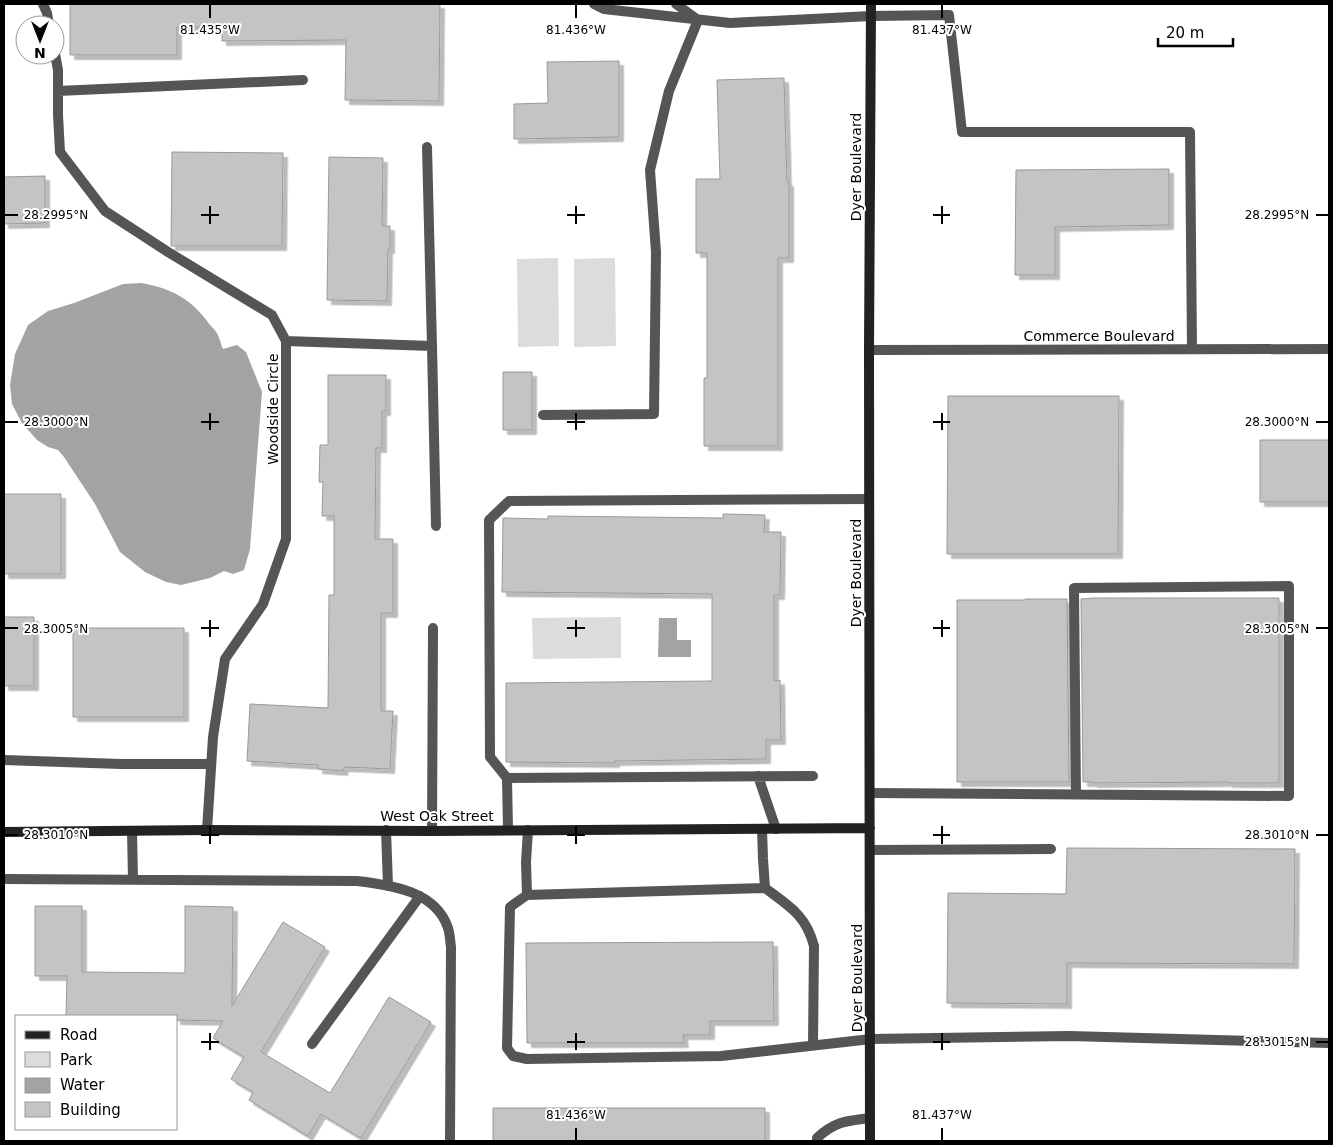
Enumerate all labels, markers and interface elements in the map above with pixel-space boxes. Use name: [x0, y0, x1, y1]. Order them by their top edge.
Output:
north arrow: [15, 15, 65, 65]
scale bar: [1158, 15, 1233, 47]
text: 81.435°W: [180, 23, 240, 37]
text: 81.436°W: [546, 23, 606, 37]
text: 81.437°W: [912, 23, 972, 37]
text: 20 m: [1166, 24, 1204, 42]
text: N: [34, 45, 46, 61]
street label: Dyer Boulevard: [848, 113, 864, 221]
text: 28.2995°N: [24, 208, 88, 222]
text: 28.2995°N: [1245, 208, 1309, 222]
street label: Commerce Boulevard: [1023, 328, 1175, 344]
street label: Woodside Circle: [265, 353, 281, 465]
text: 28.3000°N: [24, 415, 88, 429]
text: 28.3000°N: [1245, 415, 1309, 429]
street label: Dyer Boulevard: [848, 519, 864, 627]
text: 28.3005°N: [24, 622, 88, 636]
text: 28.3005°N: [1245, 622, 1309, 636]
street label: West Oak Street: [380, 808, 494, 824]
text: 28.3010°N: [24, 828, 88, 842]
text: 28.3010°N: [1245, 828, 1309, 842]
street label: Dyer Boulevard: [849, 924, 865, 1032]
legend: [15, 1015, 178, 1130]
text: Road: [60, 1026, 98, 1044]
text: 28.3015°N: [1245, 1035, 1309, 1049]
text: Park: [60, 1051, 93, 1069]
text: Water: [60, 1076, 105, 1094]
text: Building: [60, 1101, 121, 1119]
text: 81.436°W: [546, 1108, 606, 1122]
text: 81.437°W: [912, 1108, 972, 1122]

